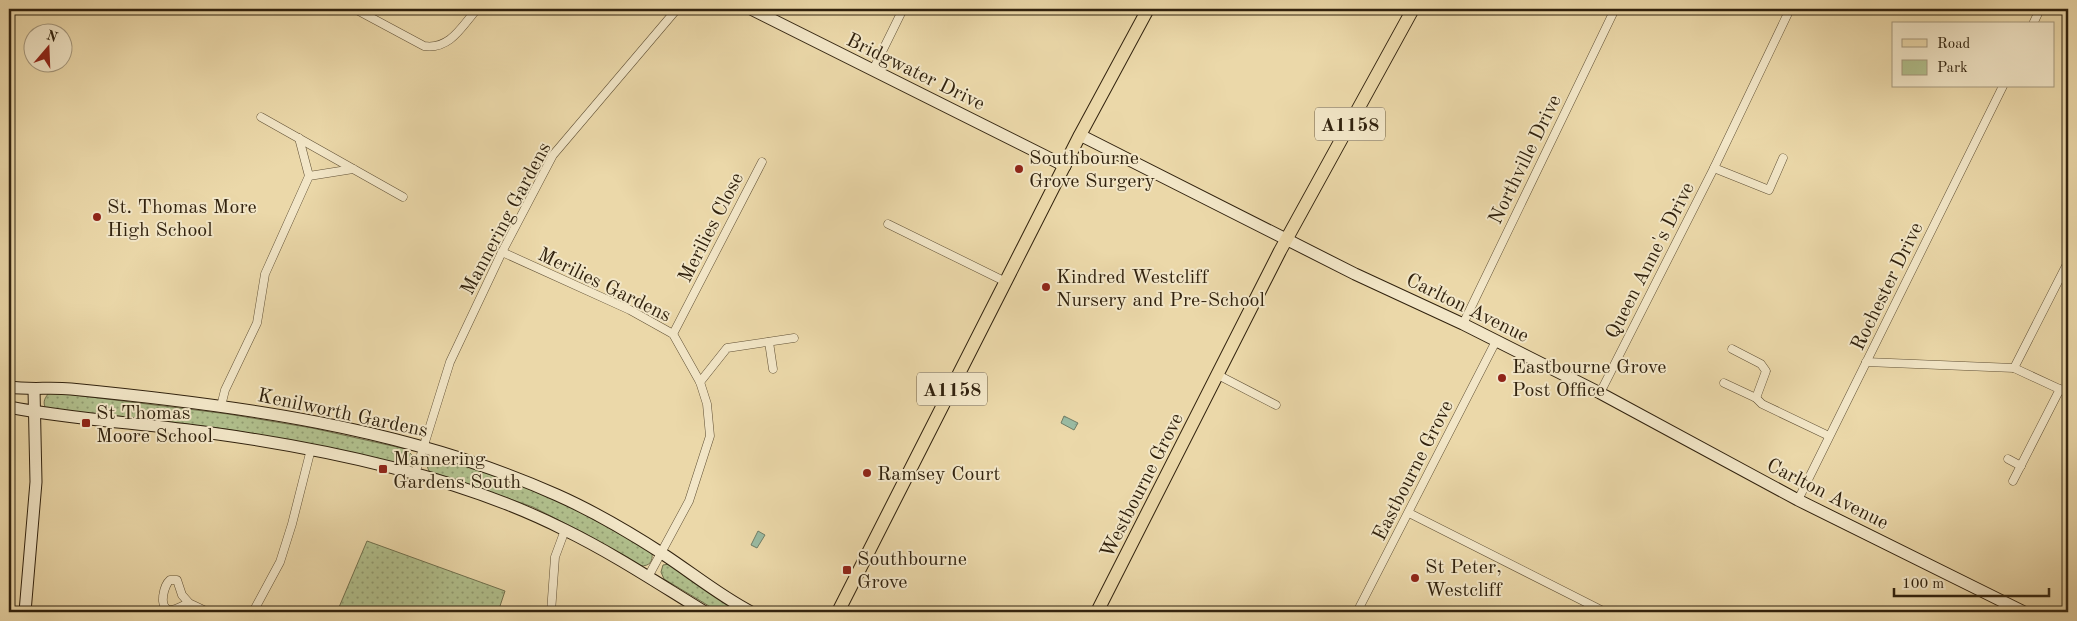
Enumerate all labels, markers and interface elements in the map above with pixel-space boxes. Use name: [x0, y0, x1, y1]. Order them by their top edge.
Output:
north arrow: [22, 22, 72, 72]
legend: [1892, 22, 2054, 88]
text: N: [45, 28, 60, 45]
street label: Bridgwater Drive: [843, 31, 988, 115]
text: Road: [1937, 37, 1971, 52]
text: Park: [1937, 61, 1968, 76]
street label: Northville Drive: [1486, 92, 1566, 228]
road number: A1158: [1315, 108, 1385, 140]
street label: Mannering Gardens: [458, 139, 555, 299]
place label: Southbourne Grove Surgery: [1029, 149, 1156, 192]
marker: Southbourne Grove Surgery: [1013, 163, 1025, 175]
street label: Merilies Close: [676, 170, 748, 286]
street label: Queen Anne's Drive: [1603, 179, 1699, 342]
place label: St. Thomas More High School: [107, 198, 257, 241]
marker: St. Thomas More High School: [91, 211, 103, 223]
street label: Rochester Drive: [1848, 220, 1927, 354]
street label: Merilies Gardens: [534, 245, 674, 327]
place label: Kindred Westcliff Nursery and Pre-School: [1056, 268, 1265, 311]
street label: Carlton Avenue: [1403, 270, 1532, 347]
marker: Kindred Westcliff Nursery and Pre-School: [1040, 281, 1052, 293]
place label: Eastbourne Grove Post Office: [1512, 358, 1667, 401]
road number: A1158: [917, 372, 987, 406]
marker: Eastbourne Grove Post Office: [1496, 372, 1508, 384]
street label: Kenilworth Gardens: [256, 386, 430, 442]
street label: Eastbourne Grove: [1370, 398, 1458, 544]
place label: St Thomas Moore School: [96, 404, 213, 447]
street label: Westbourne Grove: [1098, 410, 1188, 561]
marker: St Thomas Moore School: [80, 417, 92, 429]
place label: Mannering Gardens South: [393, 450, 521, 493]
street label: Carlton Avenue: [1763, 456, 1891, 534]
marker: Mannering Gardens South: [377, 463, 389, 475]
place label: Ramsey Court: [877, 465, 1000, 485]
marker: Ramsey Court: [861, 467, 873, 479]
place label: Southbourne Grove: [857, 550, 967, 593]
place label: St Peter, Westcliff: [1425, 558, 1503, 601]
marker: Southbourne Grove: [841, 564, 853, 576]
scale bar: [1894, 566, 2050, 598]
marker: St Peter, Westcliff: [1409, 572, 1421, 584]
text: 100 m: [1902, 577, 1944, 592]

